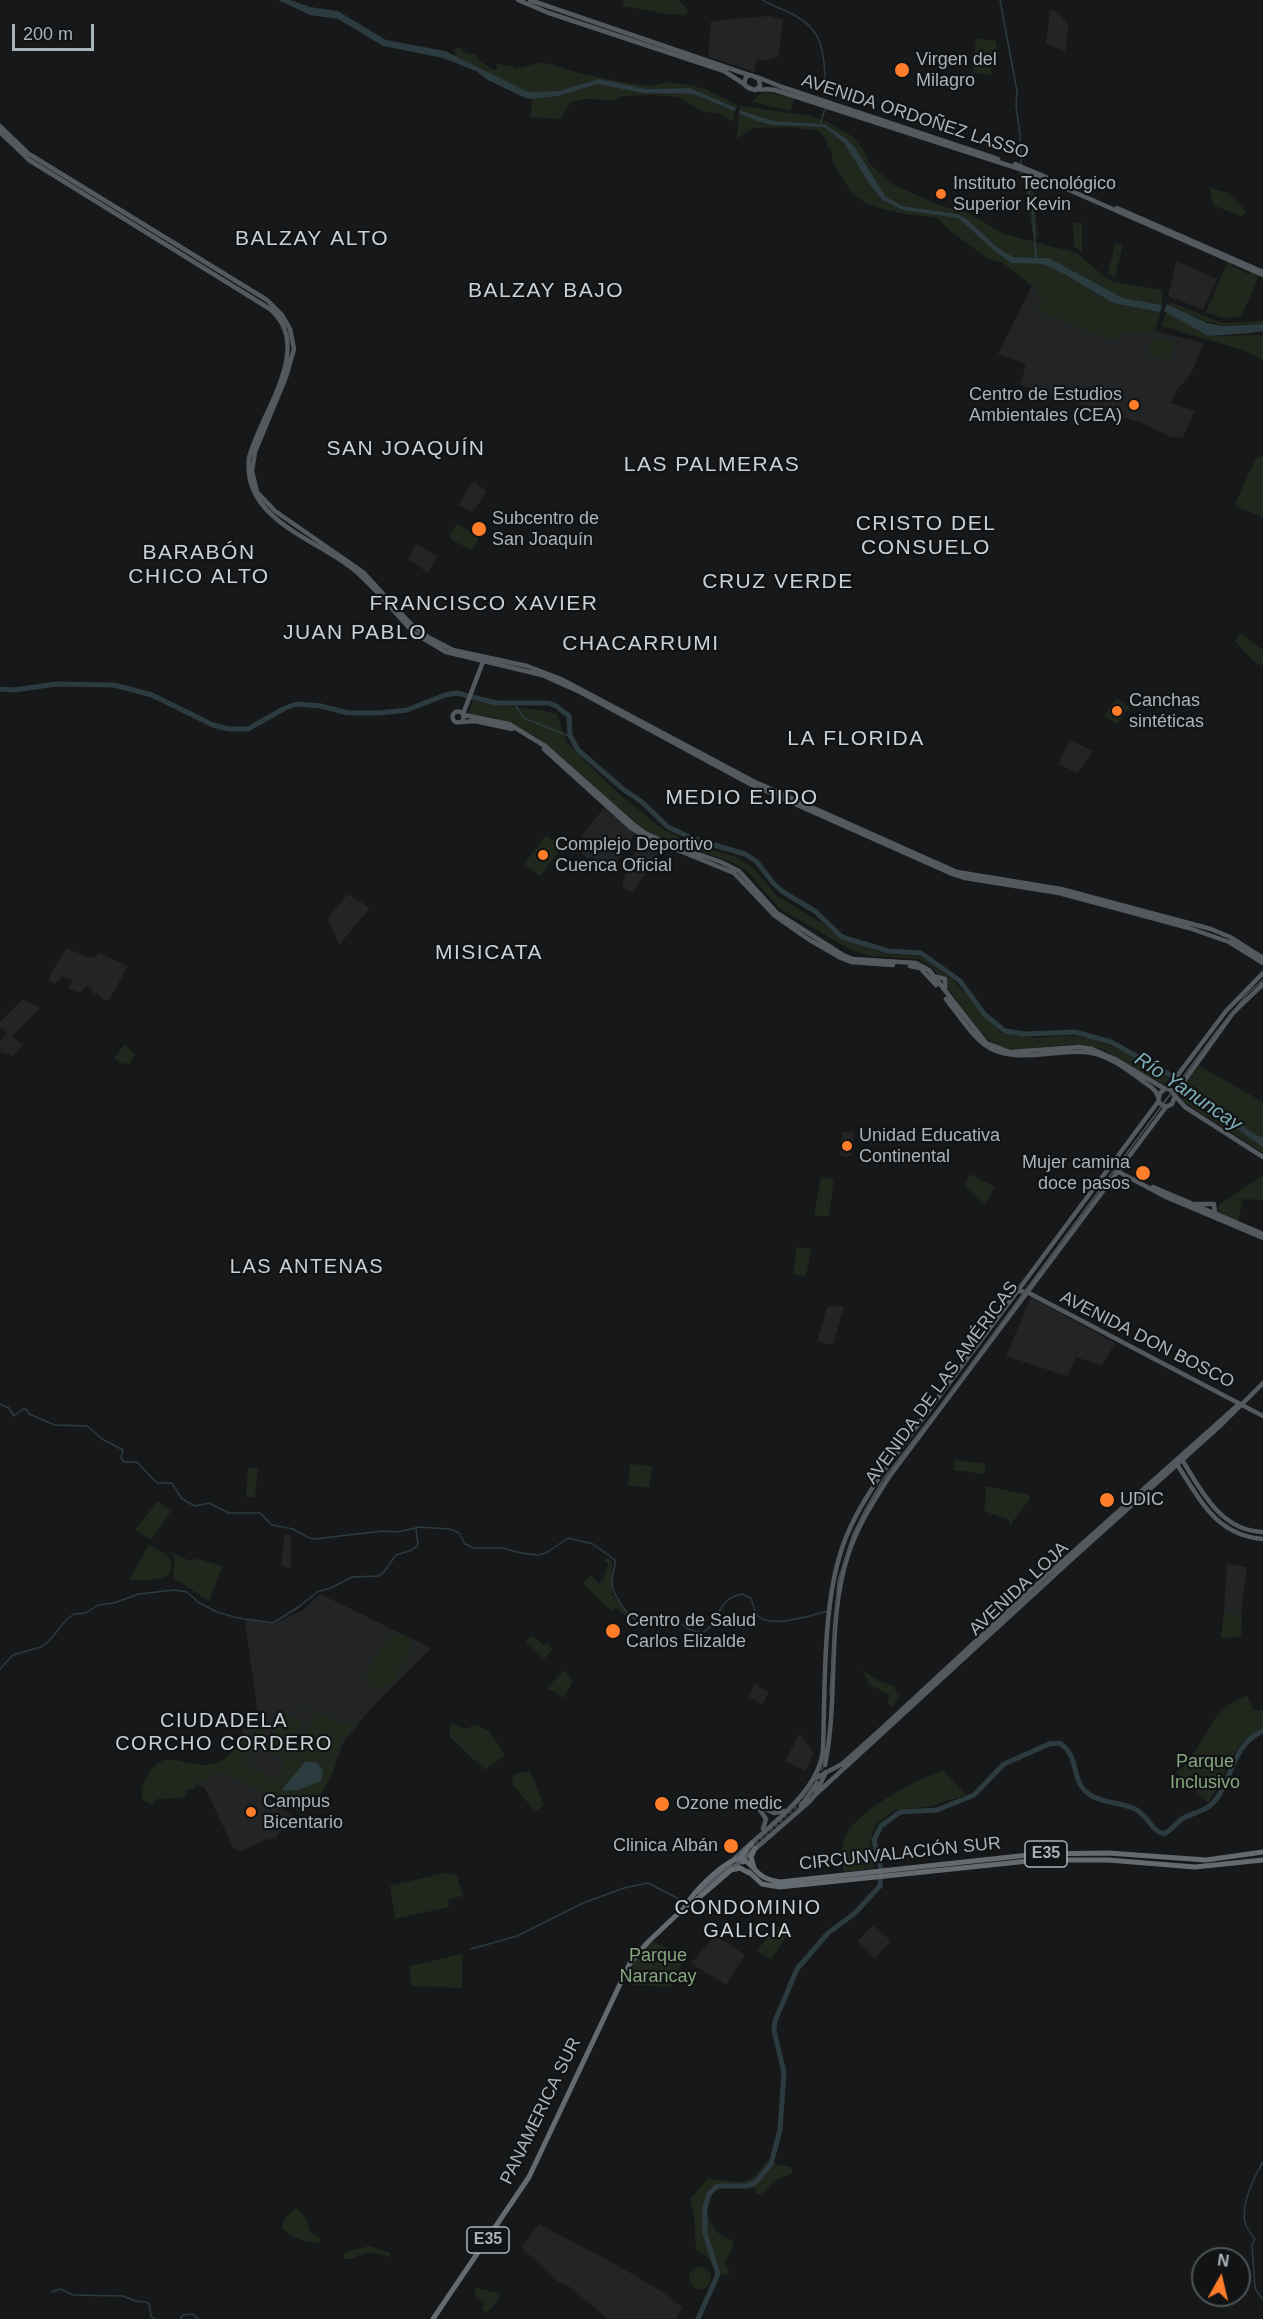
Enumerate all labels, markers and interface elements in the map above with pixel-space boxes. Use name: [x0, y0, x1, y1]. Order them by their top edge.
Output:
scale bar: [15, 12, 98, 50]
text: 200 m: [23, 24, 73, 44]
place label: Virgen del Milagro: [916, 49, 997, 92]
marker: Virgen del Milagro: [893, 61, 911, 79]
street label: AVENIDA ORDOÑEZ LASSO: [799, 70, 1031, 164]
place label: Instituto Tecnológico Superior Kevin: [953, 173, 1116, 216]
marker: Instituto Tecnológico Superior Kevin: [934, 187, 948, 201]
district label: BALZAY ALTO: [235, 226, 389, 252]
district label: BALZAY BAJO: [468, 278, 624, 304]
place label: Centro de Estudios Ambientales (CEA): [969, 384, 1122, 426]
marker: Centro de Estudios Ambientales (CEA): [1127, 398, 1141, 412]
district label: SAN JOAQUÍN: [327, 436, 485, 462]
district label: LAS PALMERAS: [624, 452, 800, 478]
place label: Subcentro de San Joaquín: [492, 508, 599, 550]
district label: CRISTO DEL CONSUELO: [856, 511, 996, 561]
marker: Subcentro de San Joaquín: [470, 520, 488, 538]
district label: BARABÓN CHICO ALTO: [128, 540, 270, 590]
district label: CRUZ VERDE: [702, 569, 854, 595]
district label: FRANCISCO XAVIER: [370, 591, 598, 617]
district label: JUAN PABLO: [283, 620, 427, 646]
district label: CHACARRUMI: [562, 631, 720, 657]
place label: Canchas sintéticas: [1129, 690, 1204, 732]
marker: Canchas sintéticas: [1110, 704, 1124, 718]
district label: LA FLORIDA: [787, 726, 925, 752]
district label: MEDIO EJIDO: [665, 785, 819, 811]
place label: Complejo Deportivo Cuenca Oficial: [555, 834, 713, 876]
marker: Complejo Deportivo Cuenca Oficial: [536, 848, 550, 862]
district label: MISICATA: [435, 940, 543, 966]
water label: Río Yanuncay: [1130, 1047, 1246, 1137]
place label: Unidad Educativa Continental: [859, 1125, 1000, 1168]
marker: Unidad Educativa Continental: [840, 1139, 854, 1153]
place label: Mujer camina doce pasos: [1022, 1152, 1130, 1194]
marker: Mujer camina doce pasos: [1134, 1164, 1152, 1182]
district label: LAS ANTENAS: [230, 1255, 384, 1279]
street label: AVENIDA DE LAS AMÉRICAS: [861, 1277, 1023, 1489]
street label: AVENIDA DON BOSCO: [1056, 1287, 1238, 1393]
place label: UDIC: [1120, 1489, 1164, 1511]
marker: UDIC: [1098, 1491, 1116, 1509]
street label: AVENIDA LOJA: [965, 1538, 1073, 1640]
place label: Centro de Salud Carlos Elizalde: [626, 1610, 756, 1652]
marker: Centro de Salud Carlos Elizalde: [604, 1622, 622, 1640]
district label: CIUDADELA CORCHO CORDERO: [115, 1709, 333, 1756]
park label: Parque Inclusivo: [1170, 1751, 1240, 1794]
place label: Campus Bicentario: [263, 1791, 343, 1834]
place label: Ozone medic: [676, 1793, 782, 1815]
marker: Ozone medic: [653, 1795, 671, 1813]
marker: Campus Bicentario: [244, 1805, 258, 1819]
street label: CIRCUNVALACIÓN SUR: [798, 1833, 1002, 1875]
place label: Clinica Albán: [613, 1835, 718, 1857]
marker: Clinica Albán: [722, 1837, 740, 1855]
road number: E35: [1025, 1841, 1067, 1867]
district label: CONDOMINIO GALICIA: [674, 1896, 822, 1943]
park label: Parque Narancay: [619, 1945, 697, 1988]
street label: PANAMERICA SUR: [496, 2034, 586, 2188]
road number: E35: [467, 2227, 509, 2253]
north arrow: [1191, 2247, 1251, 2307]
text: N: [1216, 2251, 1230, 2270]

